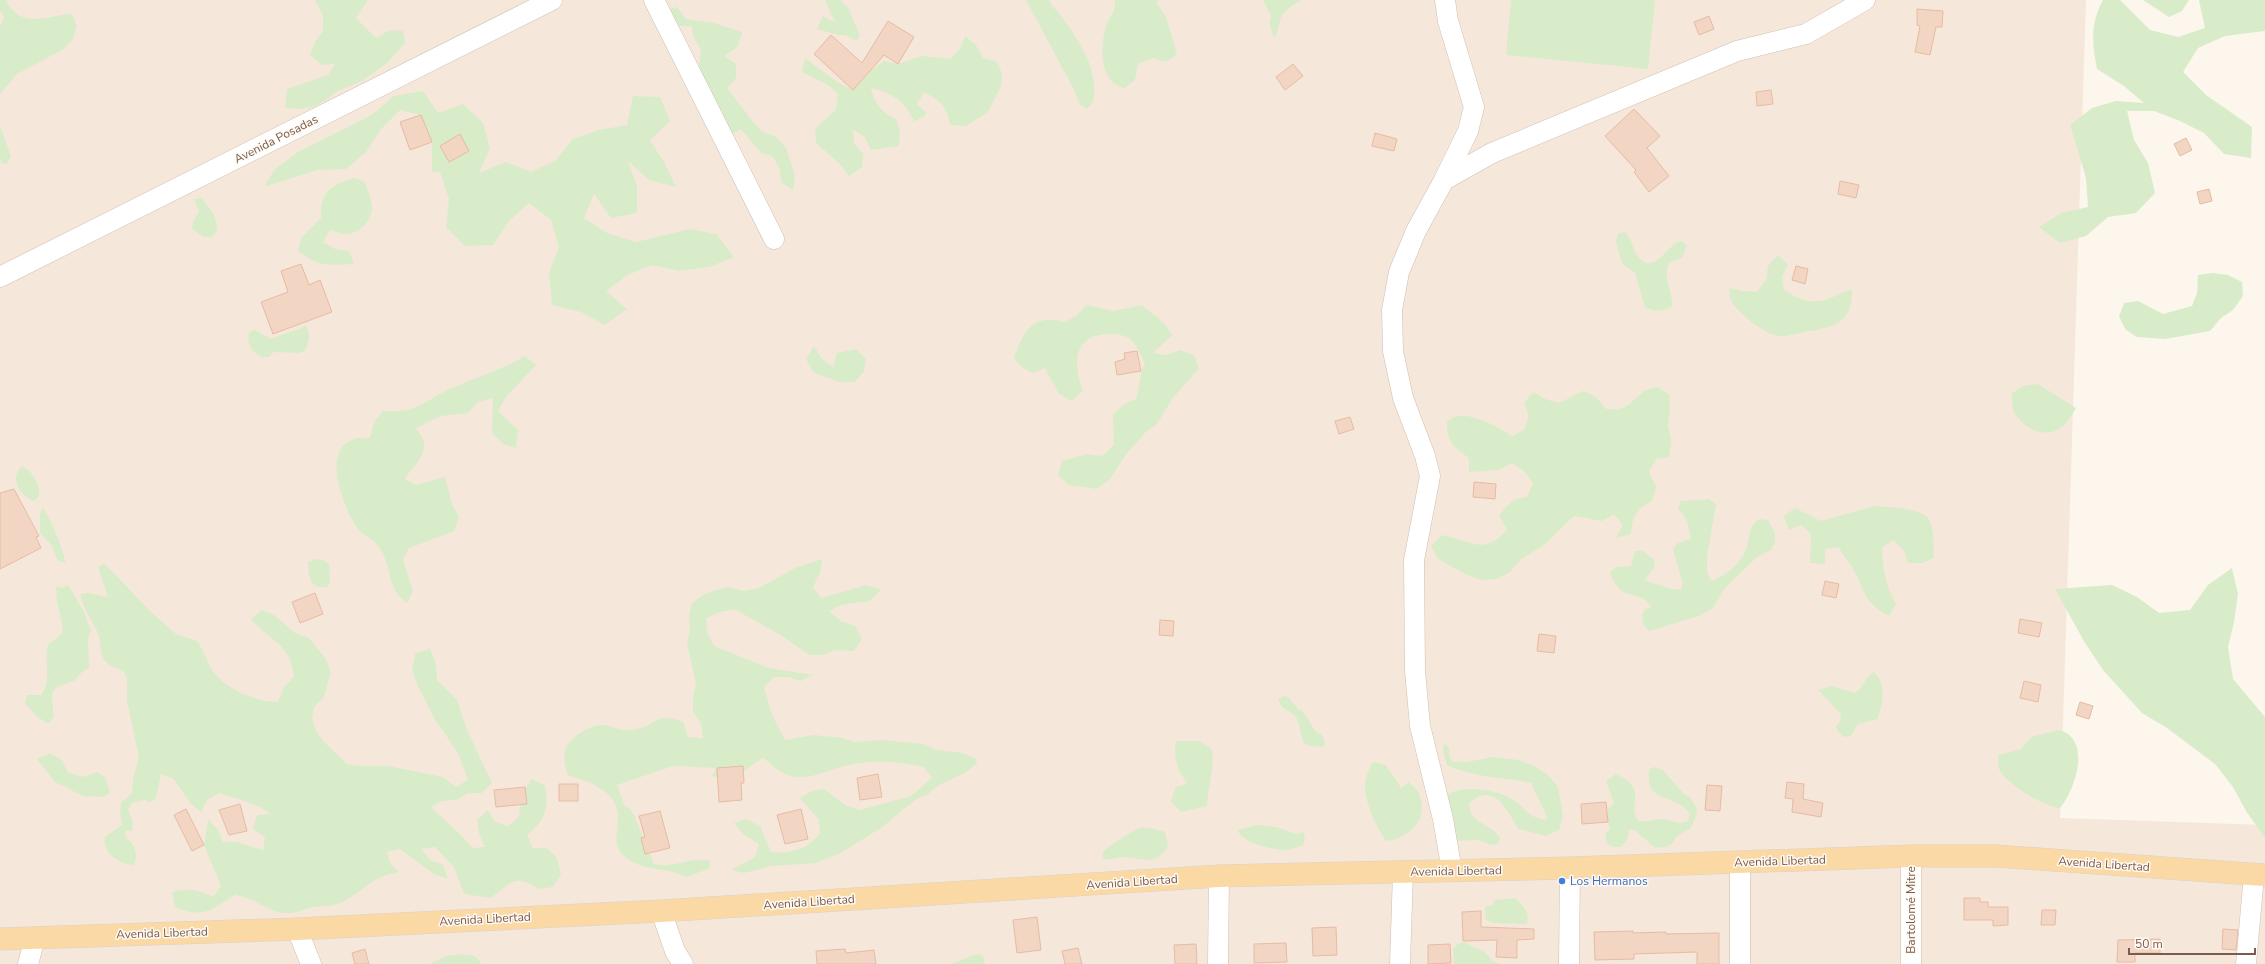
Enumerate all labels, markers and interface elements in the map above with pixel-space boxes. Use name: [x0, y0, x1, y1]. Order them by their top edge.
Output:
street label: Avenida Posadas: [231, 111, 321, 167]
street label: Avenida Libertad: [1734, 851, 1826, 871]
street label: Avenida Libertad: [2058, 853, 2150, 875]
street label: Avenida Libertad: [1410, 862, 1502, 880]
street label: Bartolomé Mitre: [1903, 866, 1919, 954]
street label: Avenida Libertad: [1086, 871, 1178, 893]
place label: Los Hermanos: [1570, 873, 1648, 889]
marker: Los Hermanos: [1557, 876, 1567, 886]
street label: Avenida Libertad: [763, 891, 855, 913]
street label: Avenida Libertad: [439, 909, 531, 929]
street label: Avenida Libertad: [116, 923, 208, 943]
scale bar: [2129, 930, 2255, 956]
text: 50 m: [2135, 936, 2163, 952]

